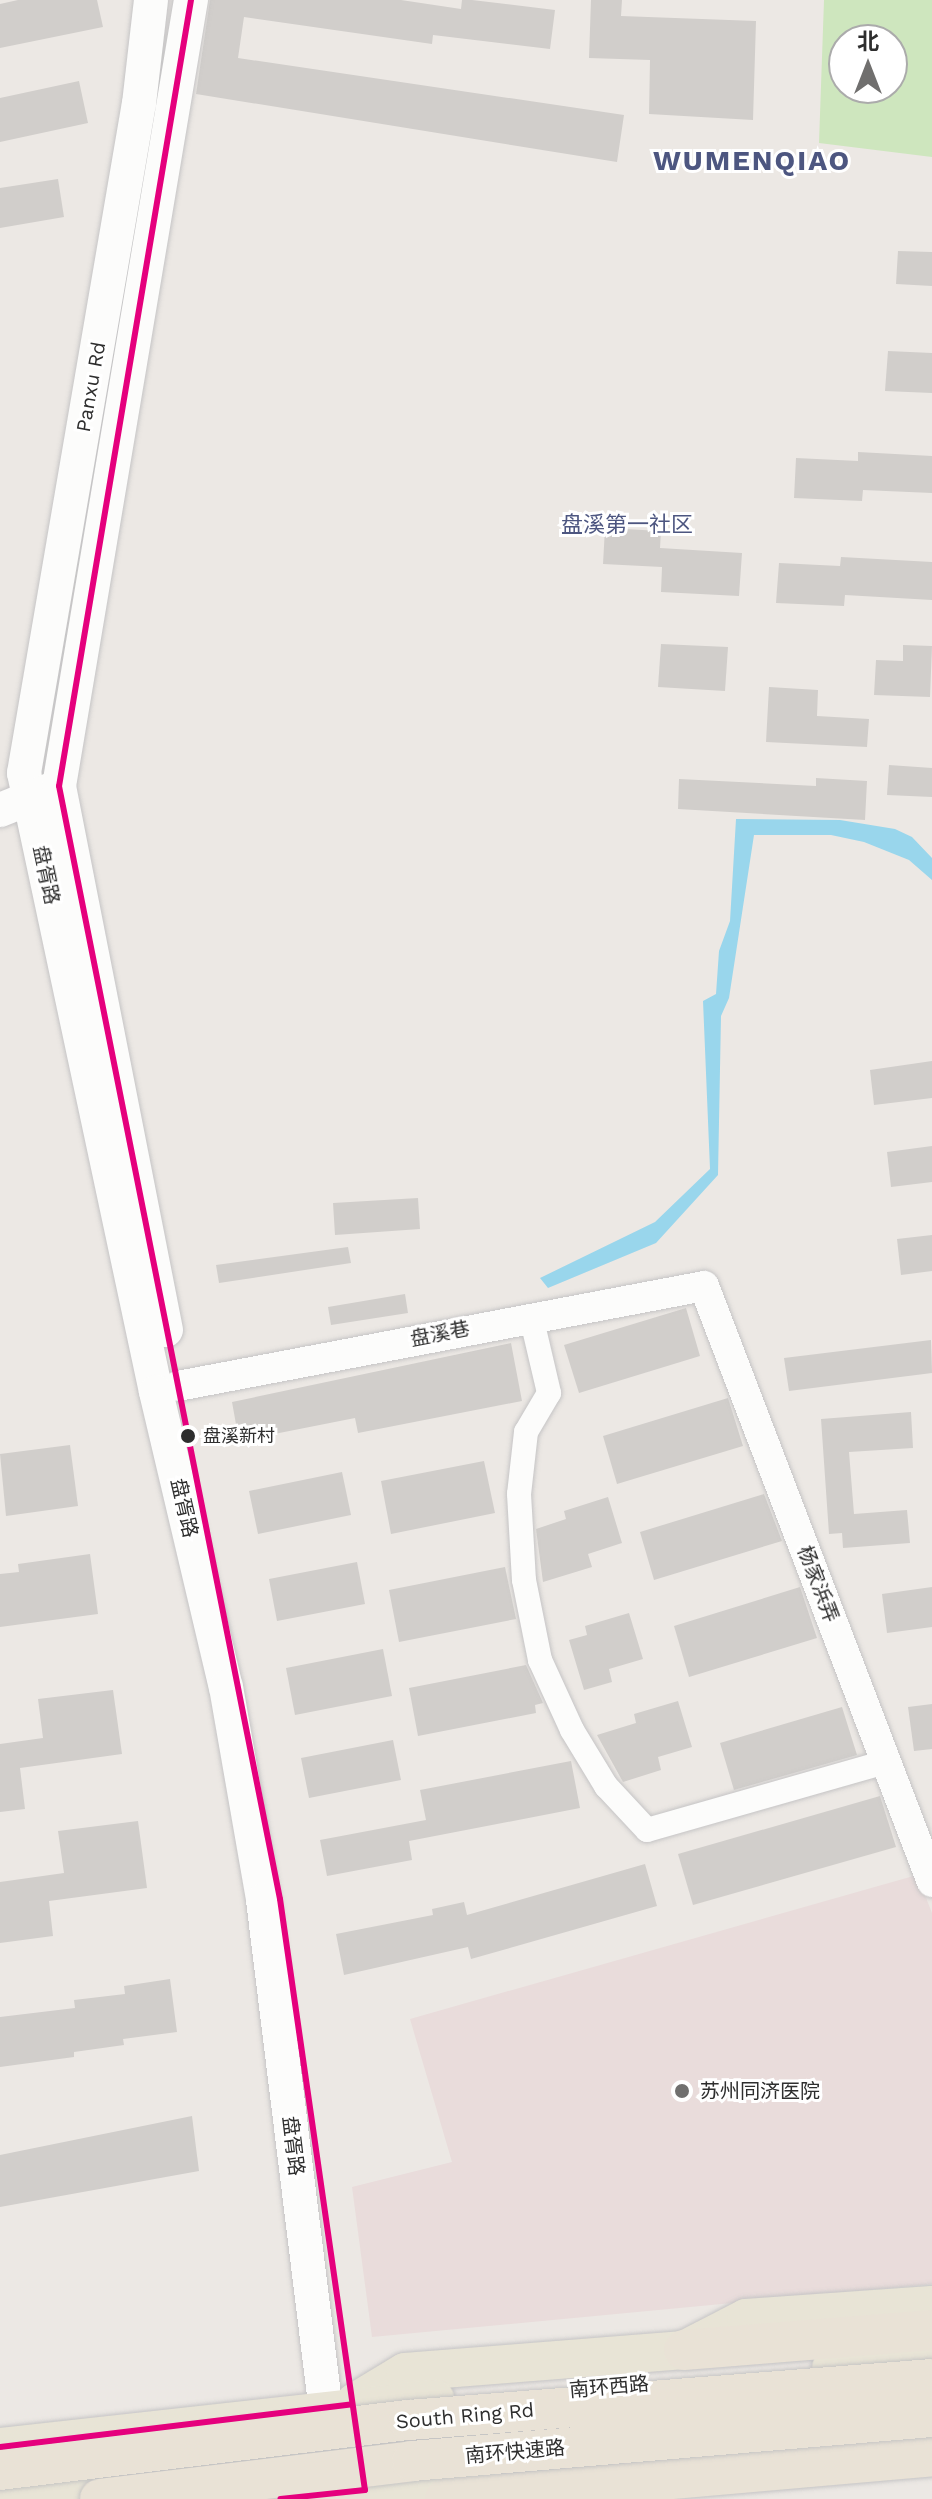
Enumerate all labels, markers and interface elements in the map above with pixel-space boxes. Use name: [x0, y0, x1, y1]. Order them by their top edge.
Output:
north arrow: [828, 24, 908, 104]
text: 北: [857, 29, 879, 54]
district label: WUMENQIAO: [653, 144, 851, 178]
street label: Panxu Rd: [71, 340, 111, 434]
district label: 盘溪第一社区: [561, 512, 693, 538]
street label: 盘胥路: [28, 843, 64, 907]
street label: 盘溪巷: [408, 1316, 472, 1352]
place label: 盘溪新村: [203, 1425, 275, 1447]
marker: 盘溪新村: [180, 1428, 196, 1444]
street label: 盘胥路: [166, 1476, 202, 1540]
street label: 杨家浜弄: [792, 1542, 844, 1626]
place label: 苏州同济医院: [700, 2079, 820, 2103]
marker: 苏州同济医院: [671, 2080, 693, 2102]
street label: 盘胥路: [277, 2115, 309, 2177]
street label: 南环西路: [568, 2372, 650, 2402]
street label: South Ring Rd: [395, 2398, 535, 2434]
street label: 南环快速路: [464, 2436, 566, 2468]

